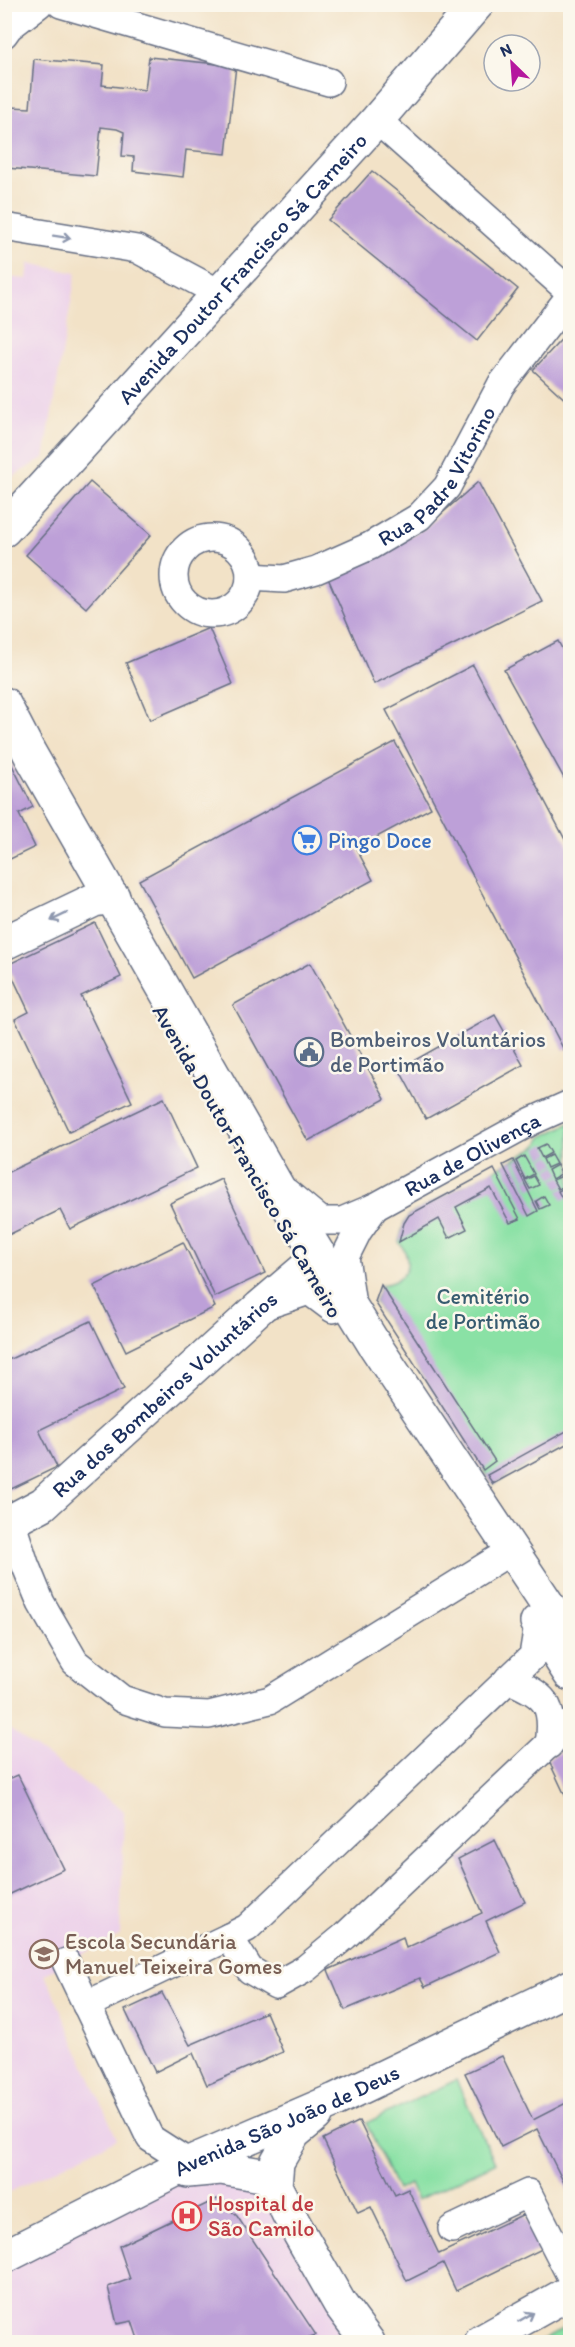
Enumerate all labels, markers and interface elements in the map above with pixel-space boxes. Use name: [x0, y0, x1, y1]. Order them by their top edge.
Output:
north arrow: [482, 33, 542, 93]
text: N: [497, 39, 515, 61]
street label: Avenida Doutor Francisco Sá Carneiro: [112, 127, 373, 410]
one-way arrow: [52, 232, 72, 243]
street label: Rua Padre Vitorino: [373, 401, 501, 552]
supermarket icon: Pingo Doce: [291, 824, 323, 856]
place label: Pingo Doce: [328, 827, 432, 854]
one-way arrow: [50, 912, 68, 924]
street label: Avenida Doutor Francisco Sá Carneiro: [147, 1000, 349, 1323]
place label: Bombeiros Voluntários de Portimão: [330, 1026, 546, 1078]
public building icon: Bombeiros Voluntários de Portimão: [293, 1036, 325, 1068]
street label: Rua de Olivença: [399, 1106, 545, 1203]
park label: Cemitério de Portimão: [426, 1283, 540, 1335]
street label: Rua dos Bombeiros Voluntários: [46, 1285, 283, 1503]
place label: Escola Secundária Manuel Teixeira Gomes: [65, 1928, 282, 1980]
school or university icon: Escola Secundária Manuel Teixeira Gomes: [28, 1938, 60, 1970]
street label: Avenida São João de Deus: [169, 2058, 404, 2182]
place label: Hospital de São Camilo: [208, 2190, 315, 2242]
hospital icon: Hospital de São Camilo: [171, 2200, 203, 2232]
one-way arrow: [517, 2311, 534, 2323]

